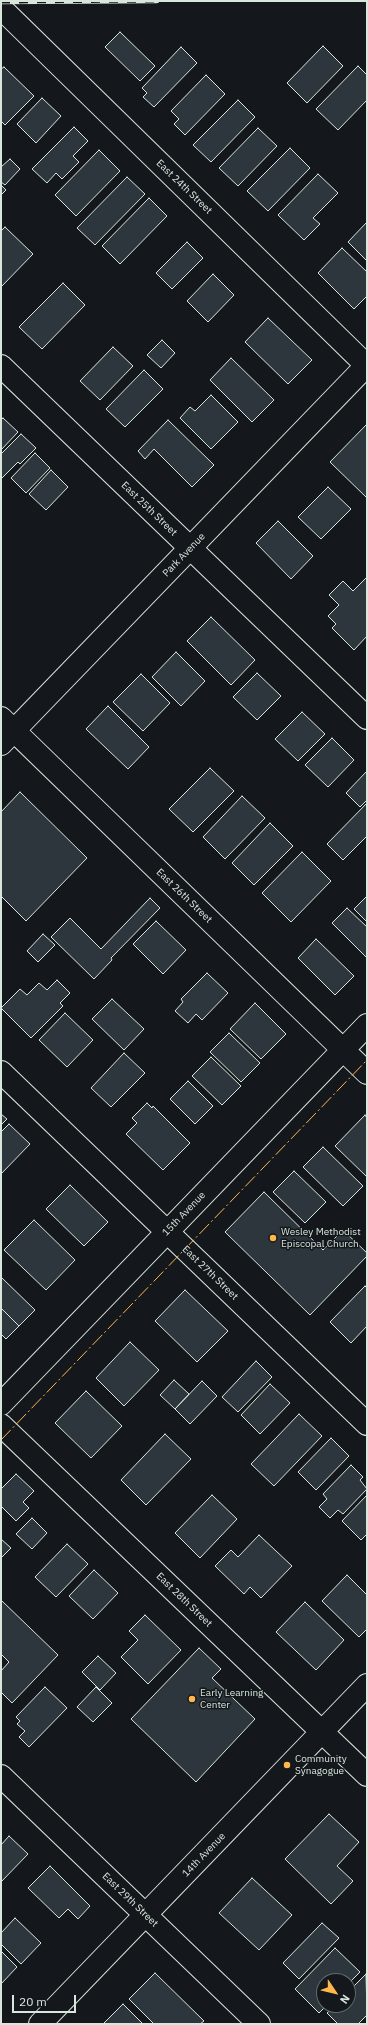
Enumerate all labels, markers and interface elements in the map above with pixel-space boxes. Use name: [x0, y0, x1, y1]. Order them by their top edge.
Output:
street label: East 24th Street: [154, 157, 214, 217]
street label: East 25th Street: [119, 479, 179, 539]
street label: Park Avenue: [160, 531, 208, 579]
street label: East 26th Street: [154, 866, 214, 926]
street label: 15th Avenue: [160, 1189, 208, 1239]
place label: Wesley Methodist Episcopal Church: [281, 1226, 361, 1250]
marker: Wesley Methodist Episcopal Church: [268, 1233, 278, 1243]
street label: East 27th Street: [180, 1243, 240, 1303]
street label: East 28th Street: [154, 1570, 214, 1630]
place label: Early Learning Center: [200, 1687, 263, 1710]
marker: Early Learning Center: [187, 1694, 197, 1704]
place label: Community Synagogue: [295, 1753, 347, 1776]
marker: Community Synagogue: [282, 1760, 292, 1770]
street label: 14th Avenue: [180, 1830, 228, 1880]
street label: East 29th Street: [100, 1870, 160, 1930]
north arrow: [316, 1973, 356, 2013]
scale bar: [14, 1987, 78, 2013]
text: N: [337, 1992, 353, 2007]
text: 20 m: [19, 1994, 47, 2009]

